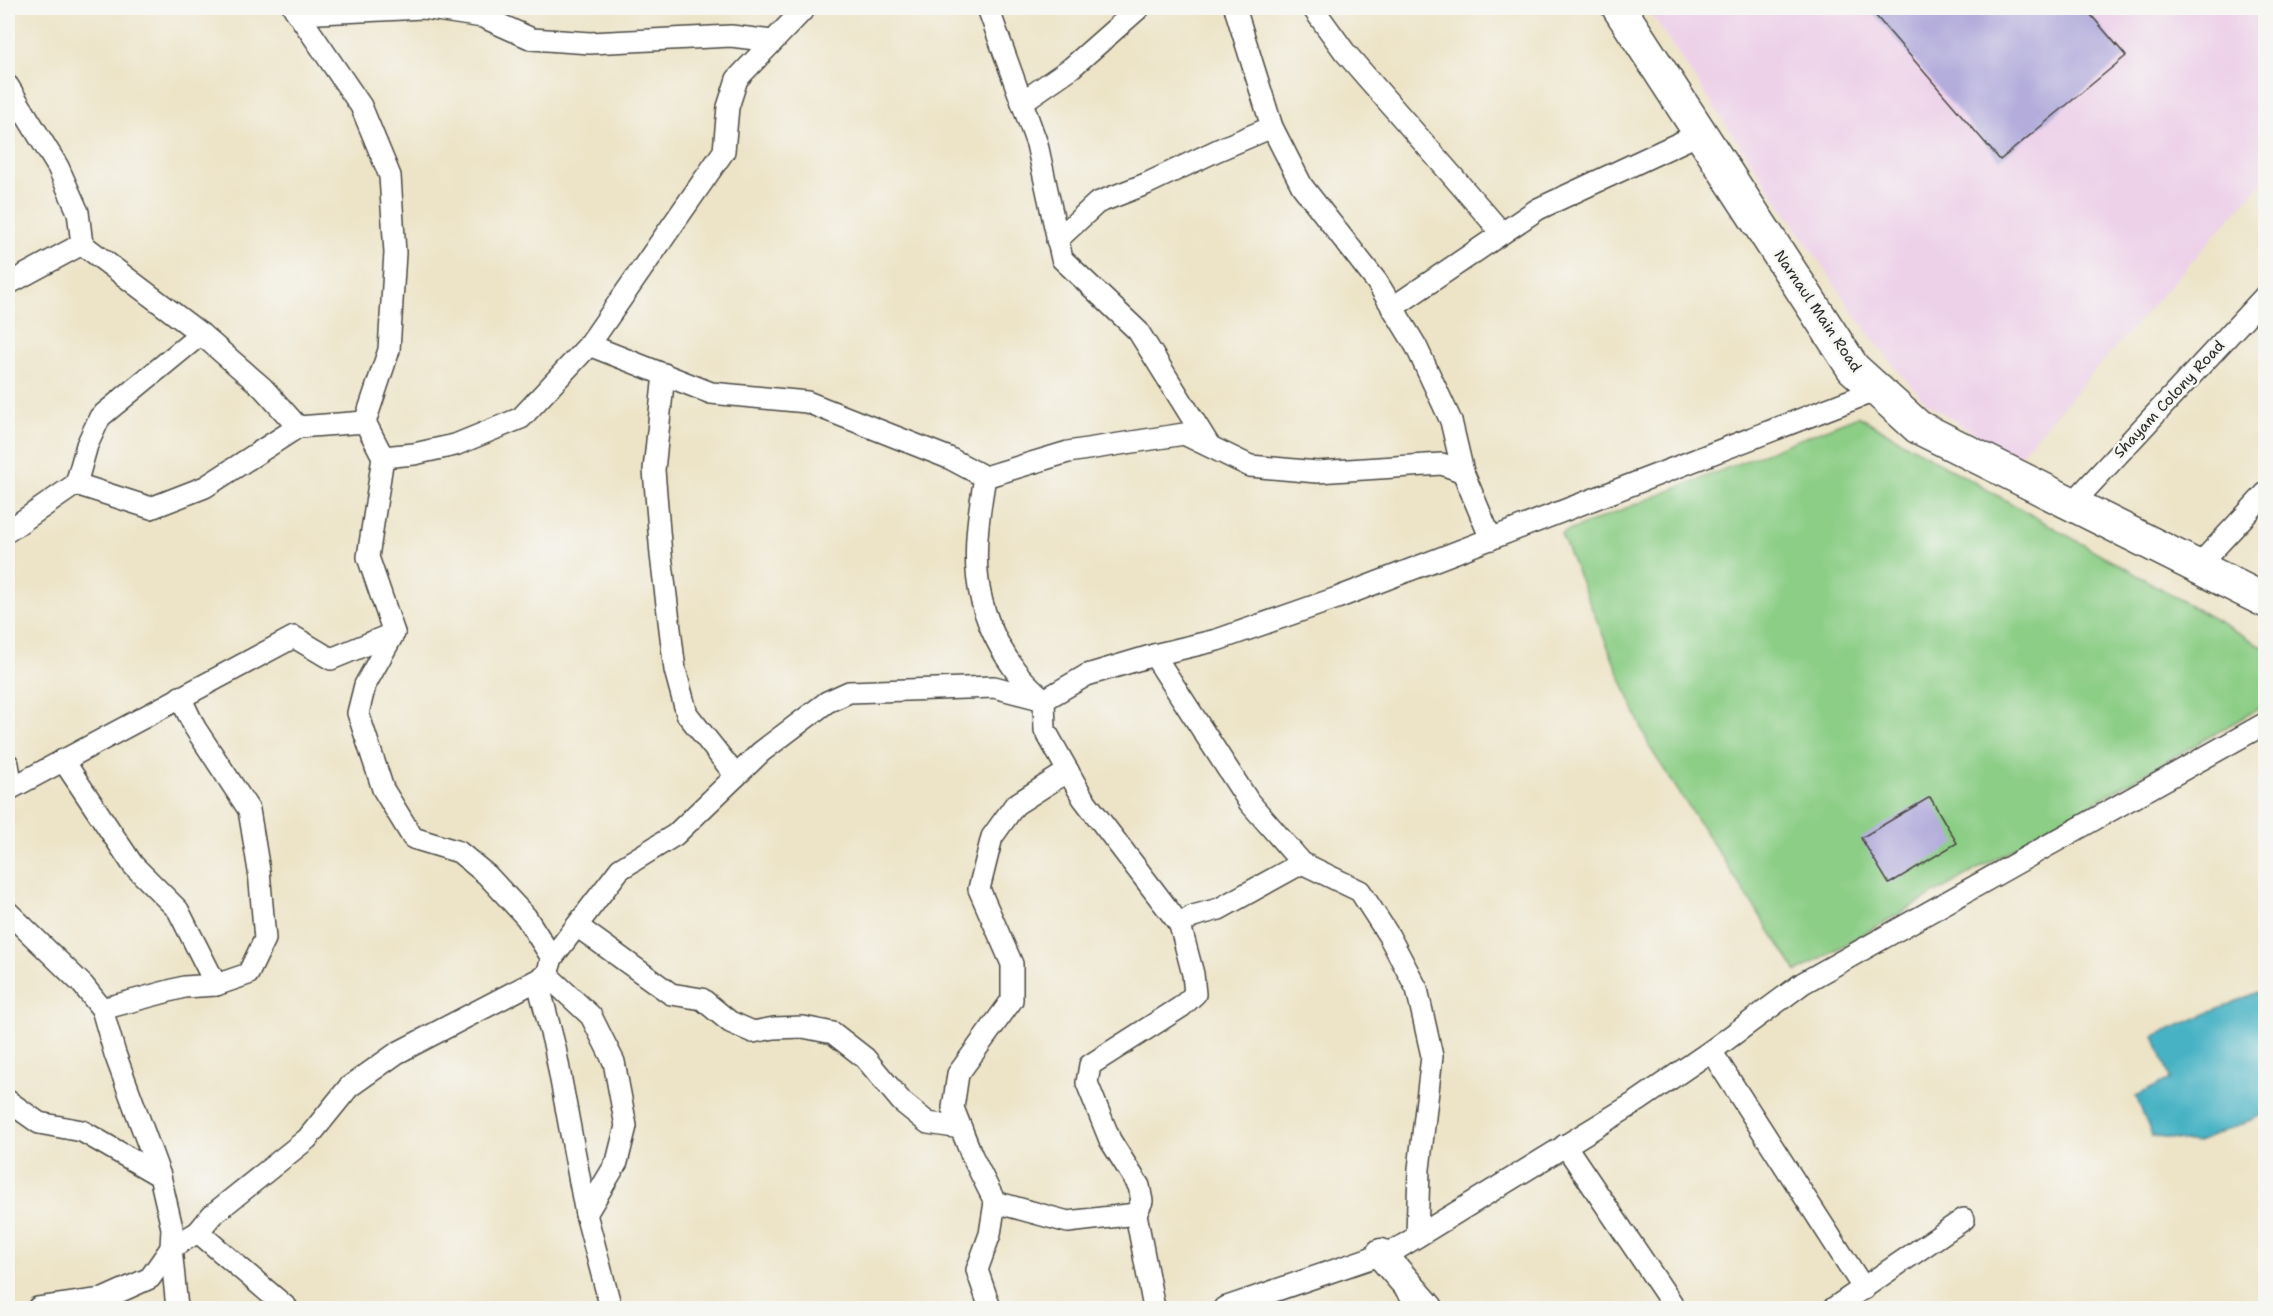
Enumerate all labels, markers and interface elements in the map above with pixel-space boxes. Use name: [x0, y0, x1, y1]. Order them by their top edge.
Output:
street label: Narnaul Main Road: [1770, 246, 1867, 376]
street label: Shayam Colony Road: [2109, 335, 2229, 462]

